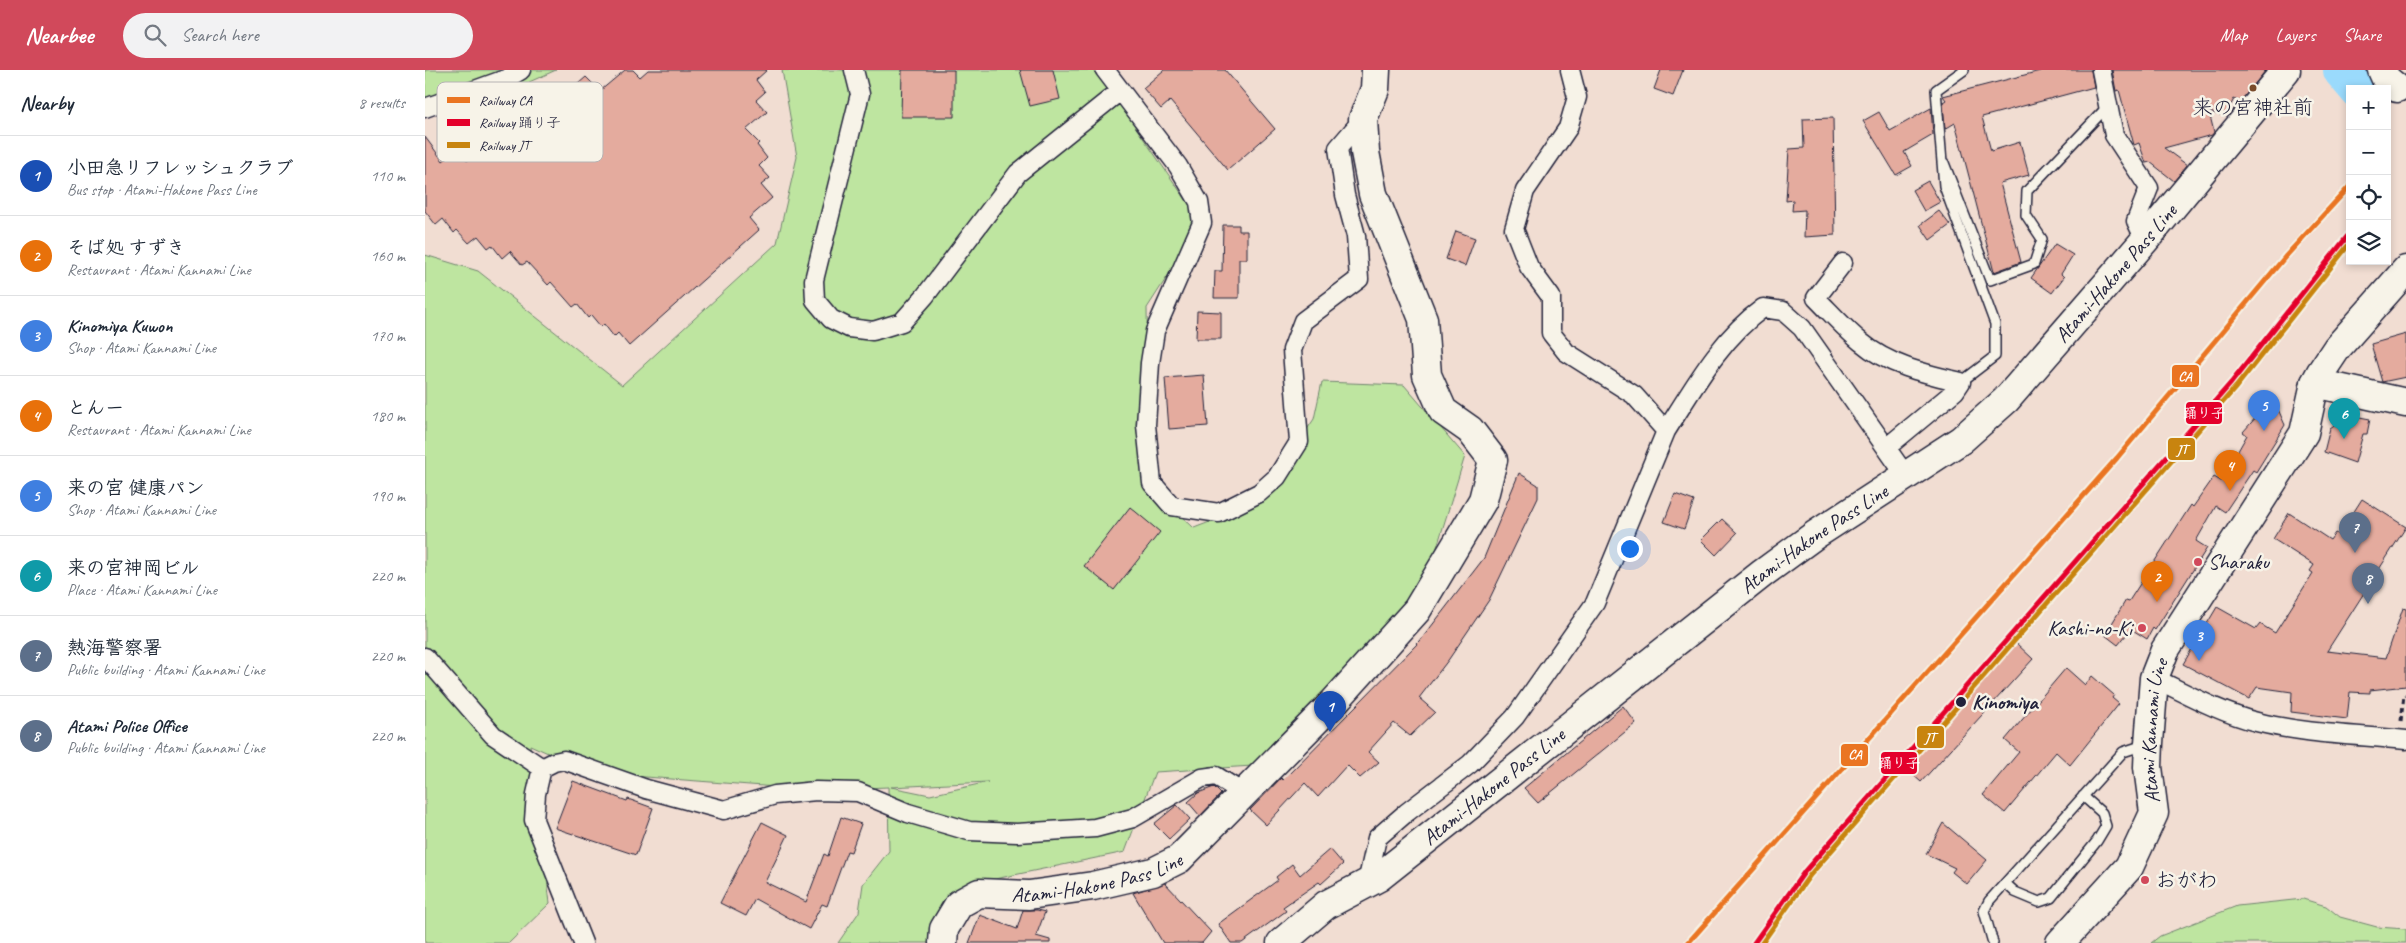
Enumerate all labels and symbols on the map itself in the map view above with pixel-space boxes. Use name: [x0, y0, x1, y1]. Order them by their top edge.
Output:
legend: [437, 82, 603, 162]
marker: 来の宮神社前: [2248, 83, 2258, 93]
text: Railway CA: [479, 92, 533, 109]
place label: 来の宮神社前: [2193, 95, 2313, 120]
text: Railway 踊り子: [479, 114, 561, 131]
text: Railway JT: [479, 137, 533, 154]
street label: Atami-Hakone Pass Line: [2049, 198, 2183, 348]
line badge: CA: [2171, 364, 2200, 388]
text: CA: [2178, 368, 2193, 385]
pin: 5: [2248, 390, 2280, 431]
pin: 6: [2328, 398, 2360, 439]
line badge: 踊り子: [2185, 401, 2223, 425]
text: 踊り子: [2183, 405, 2225, 422]
line badge: JT: [2167, 437, 2196, 461]
text: JT: [2176, 441, 2191, 458]
pin: 4: [2214, 450, 2246, 491]
street label: Atami-Hakone Pass Line: [1735, 478, 1894, 599]
pin: 7: [2339, 512, 2371, 553]
your location: [1617, 536, 1643, 562]
place label: Sharaku: [2208, 549, 2270, 575]
marker: Sharaku: [2192, 556, 2204, 568]
pin: 2: [2141, 561, 2173, 602]
pin: 8: [2352, 563, 2384, 604]
place label: Kashi-no-Ki: [2047, 615, 2135, 641]
pin: 3: [2183, 620, 2215, 661]
marker: Kashi-no-Ki: [2136, 622, 2148, 634]
street label: Atami Kannami Line: [2135, 652, 2174, 805]
place label: Kinomiya: [1972, 689, 2039, 715]
pin: 1: [1314, 691, 1346, 732]
marker: Kinomiya: [1954, 695, 1968, 709]
street label: Atami-Hakone Pass Line: [1417, 721, 1571, 851]
line badge: JT: [1916, 725, 1945, 749]
text: JT: [1924, 729, 1939, 746]
line badge: CA: [1840, 743, 1869, 767]
text: CA: [1848, 746, 1863, 763]
line badge: 踊り子: [1880, 751, 1918, 775]
text: 踊り子: [1878, 755, 1920, 772]
street label: Atami-Hakone Pass Line: [1011, 846, 1188, 908]
place label: おがわ: [2155, 867, 2218, 893]
marker: おがわ: [2139, 874, 2151, 886]

